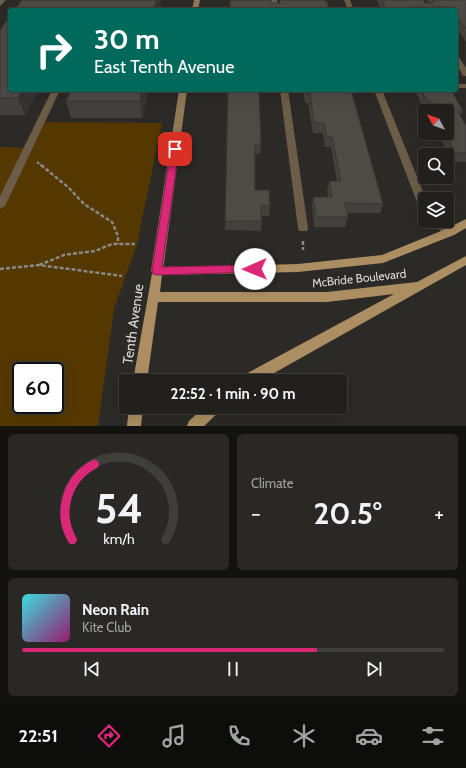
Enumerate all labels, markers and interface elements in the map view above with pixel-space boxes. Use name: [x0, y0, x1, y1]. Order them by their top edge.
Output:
text: 30 m: [94, 22, 160, 56]
icon: right: [28, 24, 80, 76]
text: East Tenth Avenue: [94, 56, 234, 78]
north arrow: [418, 104, 454, 140]
map controls: [418, 104, 454, 228]
pin: [158, 132, 192, 166]
icon: arrive: [164, 138, 186, 160]
button: search: [418, 148, 454, 184]
button: layers: [418, 192, 454, 228]
position arrow: [234, 248, 276, 290]
street label: McBride Boulevard: [311, 266, 407, 290]
street label: Tenth Avenue: [118, 283, 148, 365]
speed limit sign: 60: [12, 362, 64, 414]
text: 22:52 · 1 min · 90 m: [171, 385, 295, 403]
text: Climate: [251, 475, 293, 491]
text: 54: [94, 483, 143, 533]
text: 20.5°: [313, 495, 382, 532]
text: −: [251, 500, 261, 527]
text: +: [434, 500, 444, 527]
text: km/h: [103, 530, 134, 548]
text: Neon Rain: [82, 601, 149, 619]
text: Kite Club: [82, 619, 131, 635]
icon: previous: [81, 658, 103, 680]
icon: pause: [222, 658, 244, 680]
icon: next: [363, 658, 385, 680]
icon: directions: [95, 722, 123, 750]
icon: music: [160, 722, 188, 750]
icon: phone: [225, 722, 253, 750]
icon: climate: [290, 722, 318, 750]
icon: car: [355, 722, 383, 750]
icon: filters: [419, 722, 447, 750]
text: 22:51: [18, 725, 58, 747]

